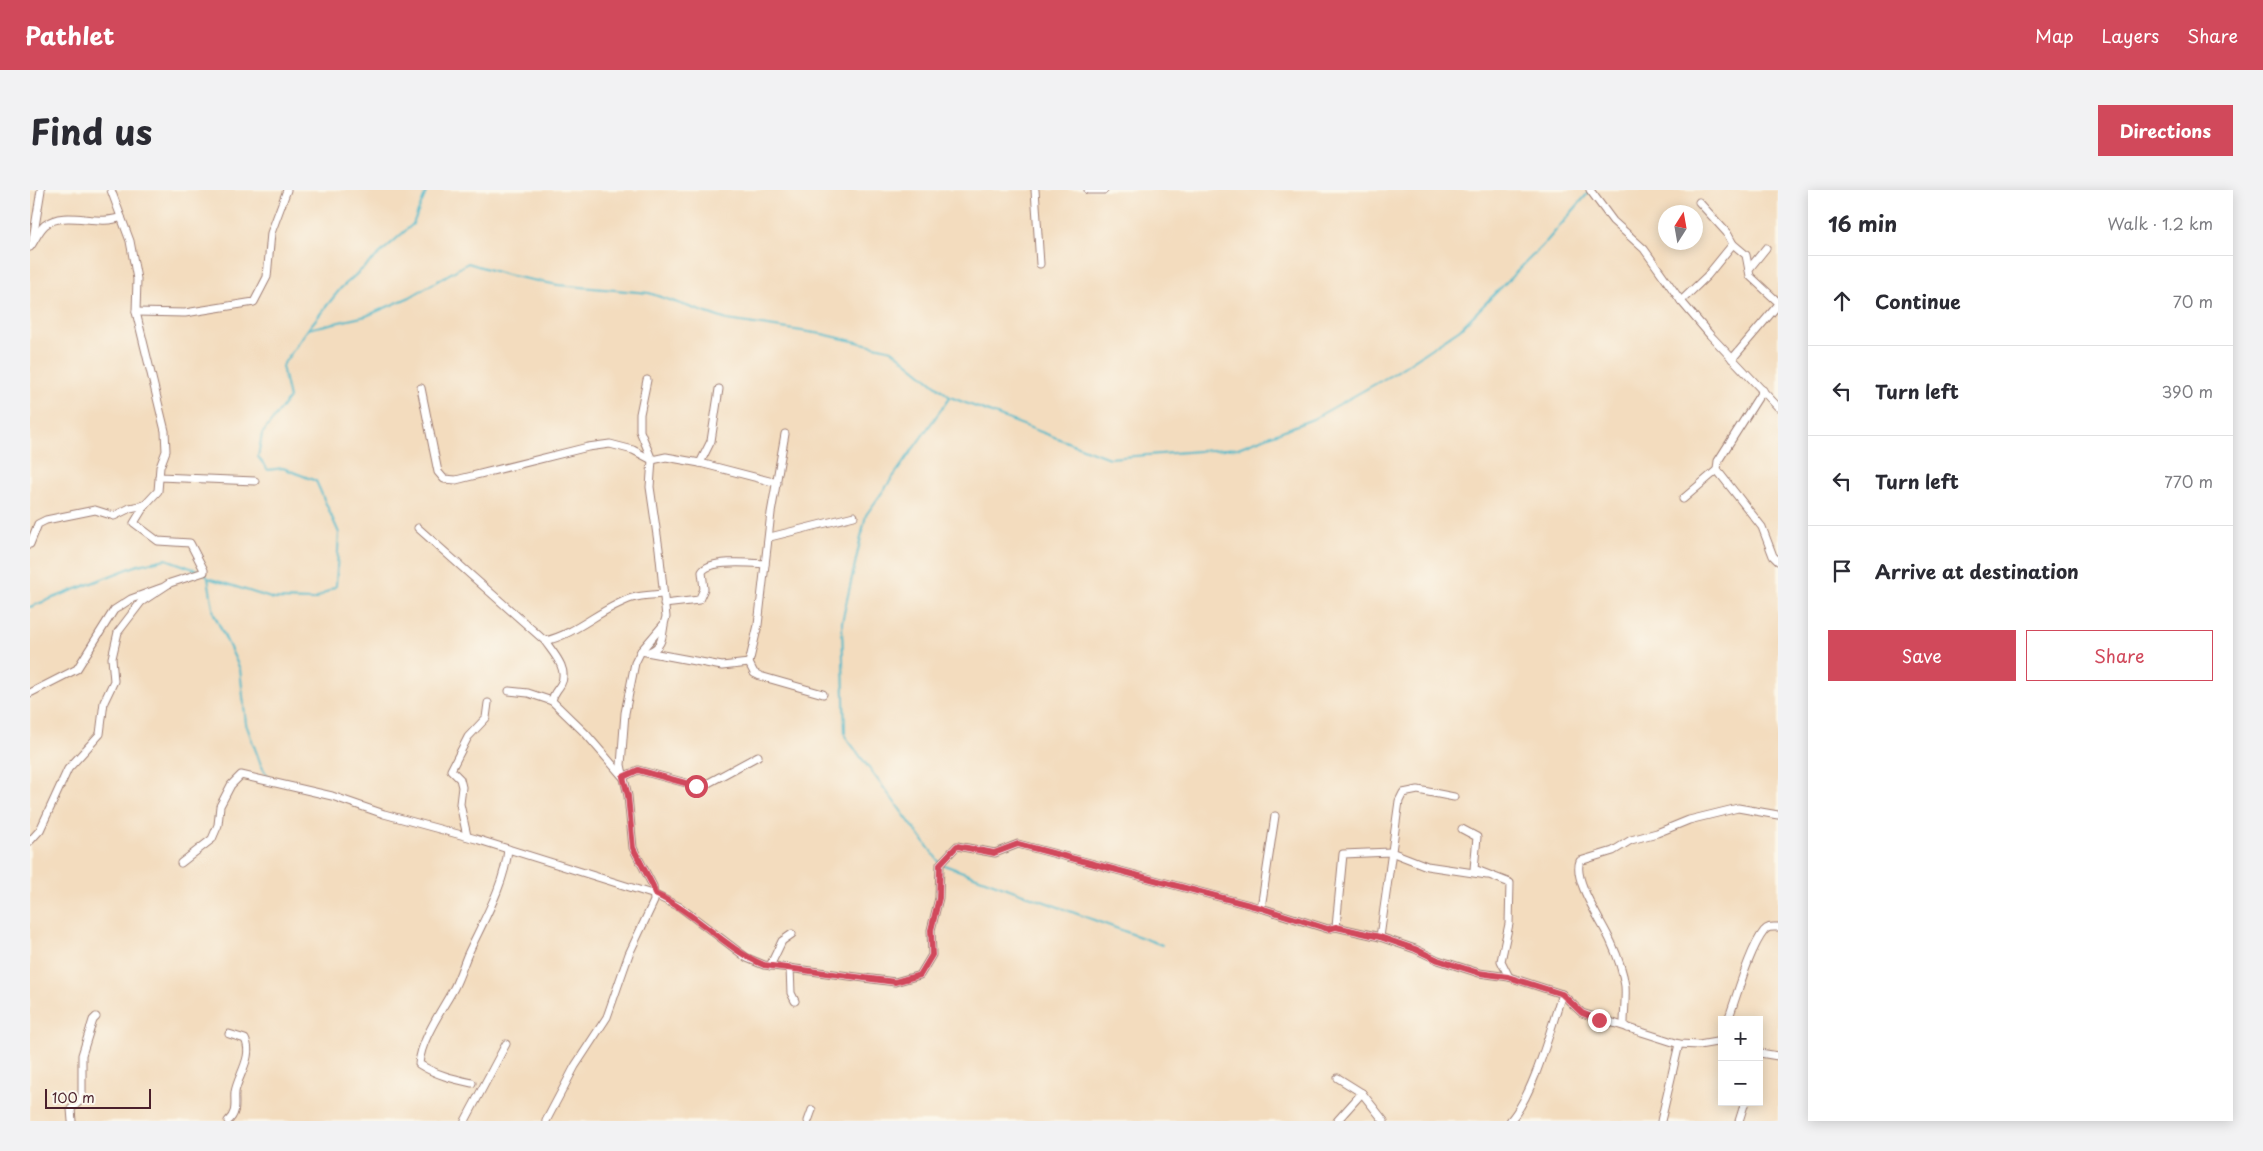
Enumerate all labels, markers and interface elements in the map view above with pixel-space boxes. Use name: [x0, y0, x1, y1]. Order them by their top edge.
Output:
text: Pathlet: [25, 17, 115, 53]
text: Map: [2035, 22, 2074, 49]
text: Layers: [2102, 22, 2159, 49]
text: Share: [2187, 22, 2238, 49]
text: Find us: [30, 104, 152, 157]
button: Directions: [2098, 105, 2233, 156]
north arrow: [1658, 205, 1703, 250]
text: 16 min: [1828, 207, 1897, 239]
text: Walk · 1.2 km: [2108, 211, 2213, 235]
icon: ahead: [1828, 287, 1856, 315]
text: Continue: [1875, 287, 1961, 315]
text: 70 m: [2173, 289, 2213, 313]
icon: left: [1828, 377, 1856, 405]
text: Turn left: [1875, 377, 1959, 405]
text: 390 m: [2162, 379, 2213, 403]
icon: left: [1828, 467, 1856, 495]
text: Turn left: [1875, 467, 1959, 495]
text: 770 m: [2164, 469, 2213, 493]
icon: arrive: [1828, 557, 1856, 585]
text: Arrive at destination: [1875, 557, 2079, 585]
button: Save: [1828, 630, 2016, 681]
button: Share: [2026, 630, 2213, 681]
route start: [685, 775, 708, 798]
route end: [1588, 1009, 1611, 1032]
map controls: [1718, 1016, 1763, 1106]
button: +: [1718, 1016, 1763, 1061]
button: −: [1718, 1061, 1763, 1106]
scale bar: [45, 1086, 151, 1109]
text: 100 m: [52, 1087, 95, 1108]

